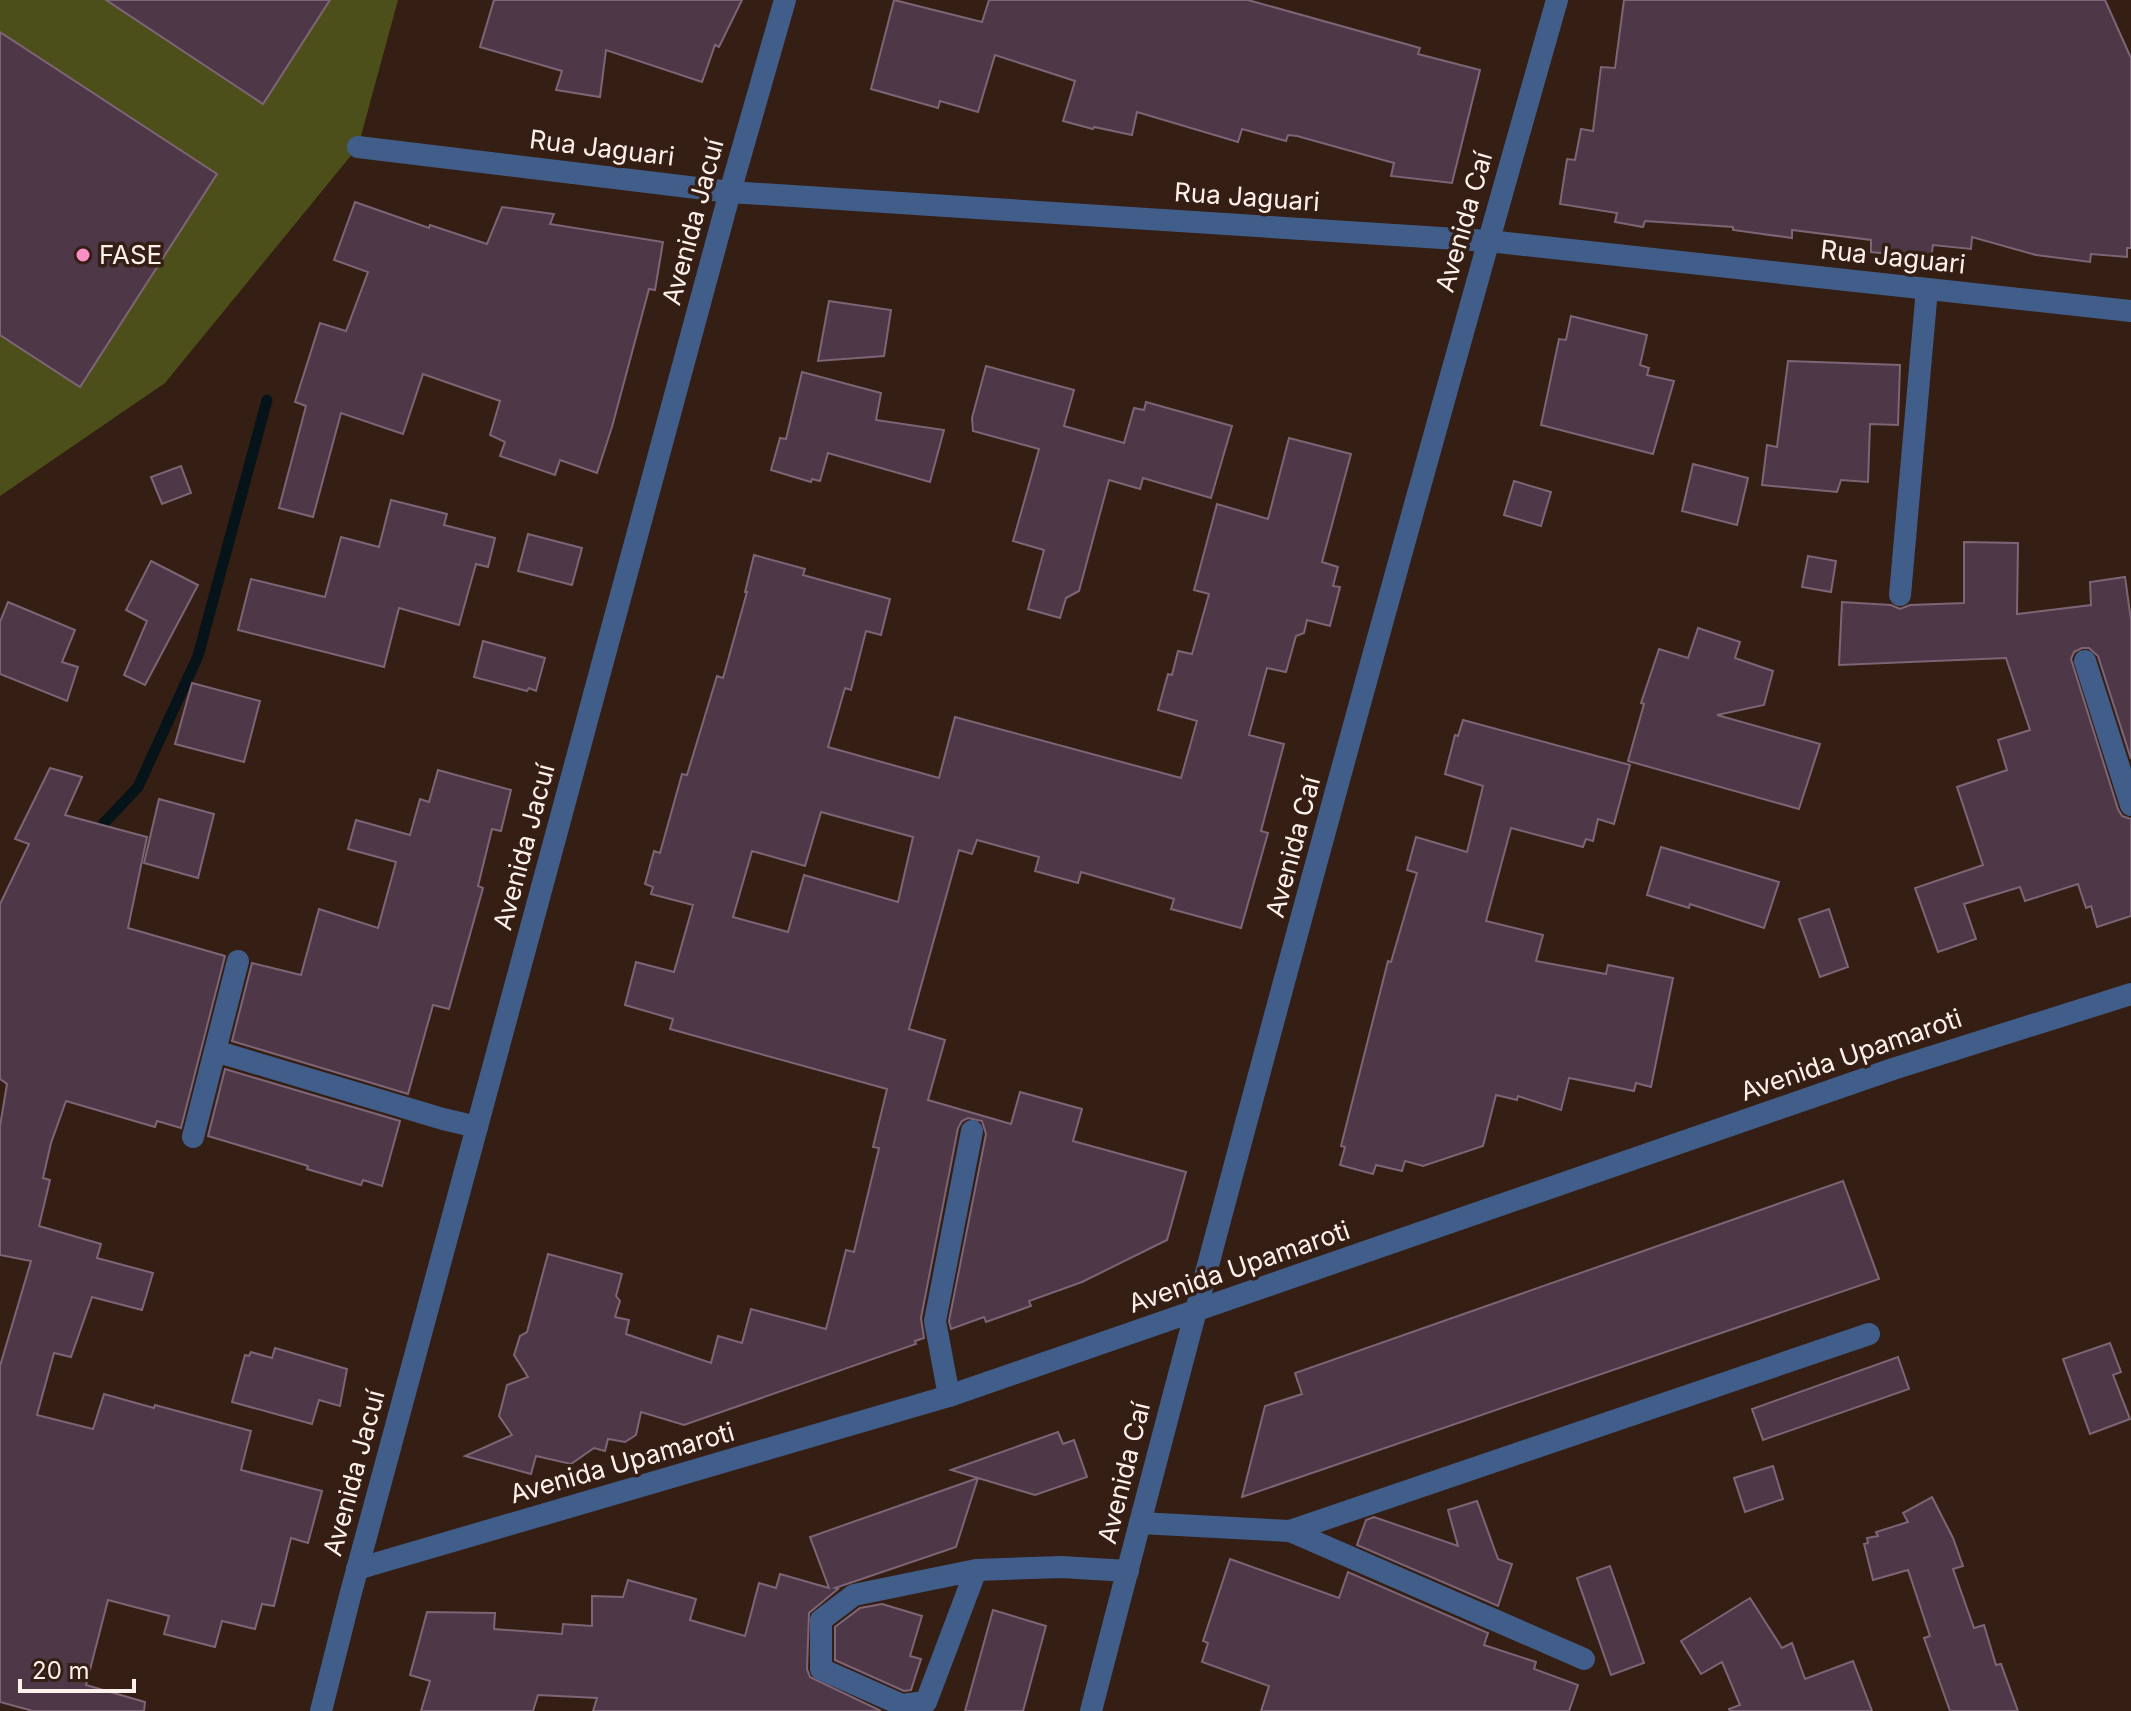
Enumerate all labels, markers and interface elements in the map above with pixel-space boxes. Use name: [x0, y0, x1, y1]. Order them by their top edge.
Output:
street label: Rua Jaguari: [528, 123, 676, 172]
street label: Avenida Jacuí: [655, 135, 730, 308]
street label: Avenida Caí: [1429, 147, 1499, 296]
street label: Rua Jaguari: [1173, 176, 1321, 217]
street label: Rua Jaguari: [1819, 233, 1967, 280]
place label: FASE: [99, 239, 162, 270]
marker: FASE: [74, 246, 92, 264]
street label: Avenida Jacuí: [486, 760, 561, 933]
street label: Avenida Caí: [1259, 772, 1326, 921]
street label: Avenida Upamaroti: [1736, 1002, 1966, 1107]
street label: Avenida Upamaroti: [1124, 1214, 1354, 1319]
street label: Avenida Jacuí: [316, 1386, 391, 1559]
street label: Avenida Caí: [1091, 1398, 1156, 1547]
street label: Avenida Upamaroti: [506, 1416, 738, 1509]
scale bar: [20, 1643, 134, 1693]
text: 20 m: [32, 1656, 90, 1685]

